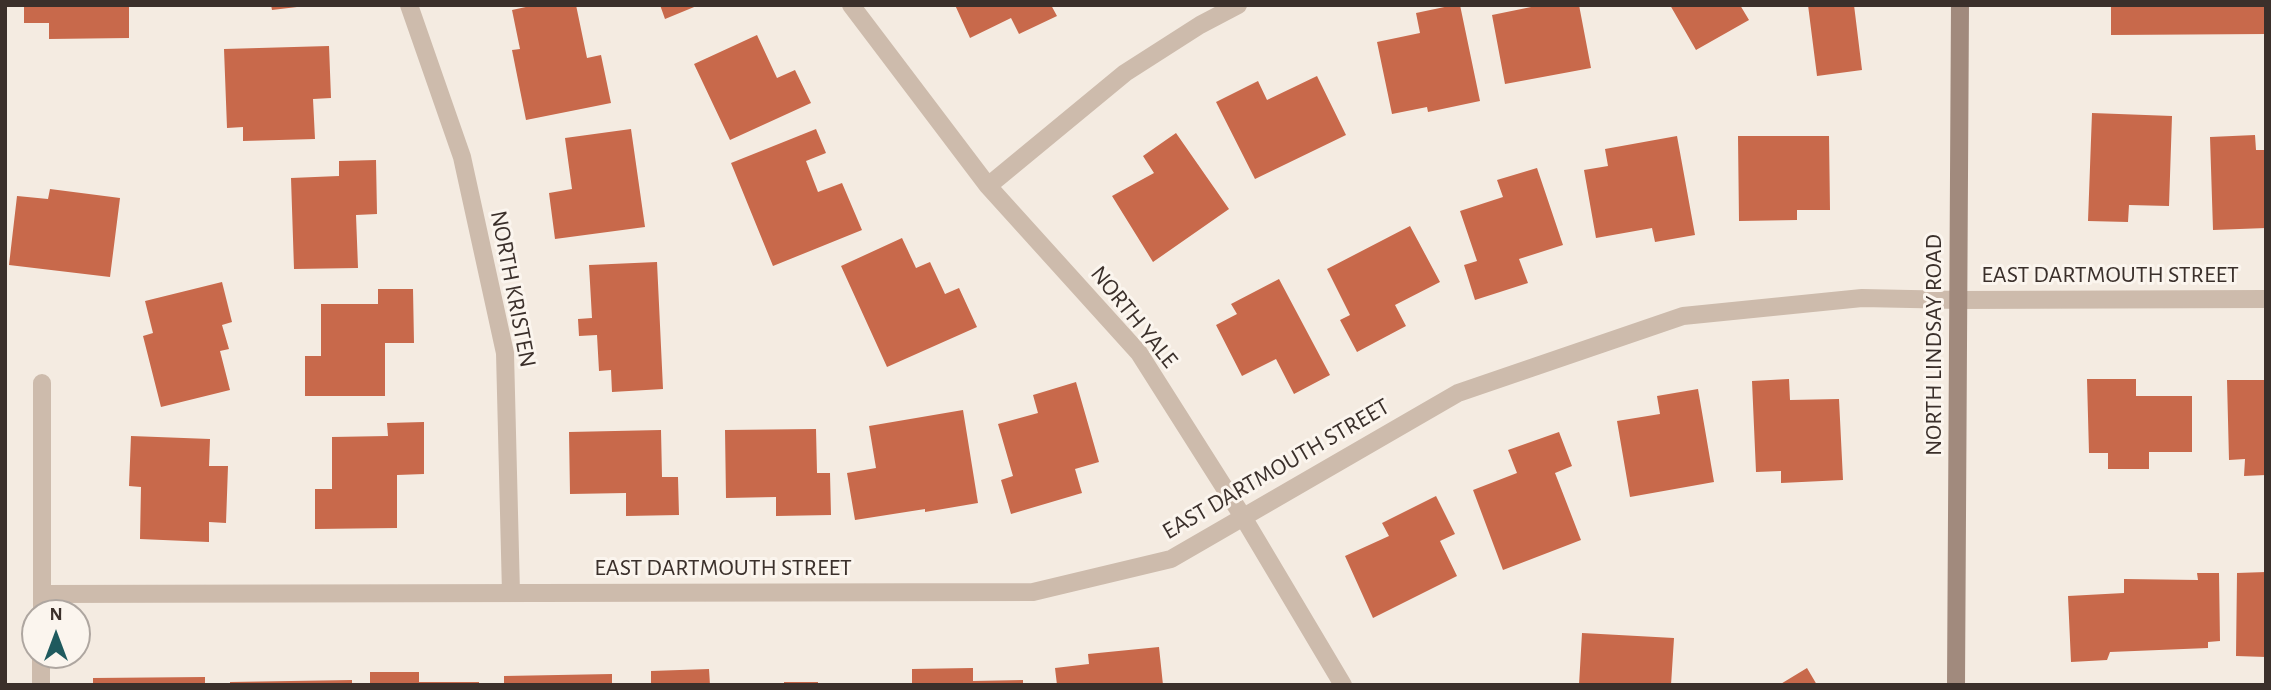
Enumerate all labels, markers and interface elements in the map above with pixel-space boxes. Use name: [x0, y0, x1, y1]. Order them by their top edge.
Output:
street label: NORTH KRISTEN: [484, 208, 542, 370]
street label: NORTH LINDSAY ROAD: [1920, 234, 1948, 456]
street label: NORTH YALE: [1084, 260, 1184, 374]
street label: EAST DARTMOUTH STREET: [1981, 261, 2239, 289]
street label: EAST DARTMOUTH STREET: [1157, 392, 1395, 546]
street label: EAST DARTMOUTH STREET: [594, 554, 852, 582]
north arrow: [21, 599, 91, 669]
text: N: [49, 605, 63, 624]

